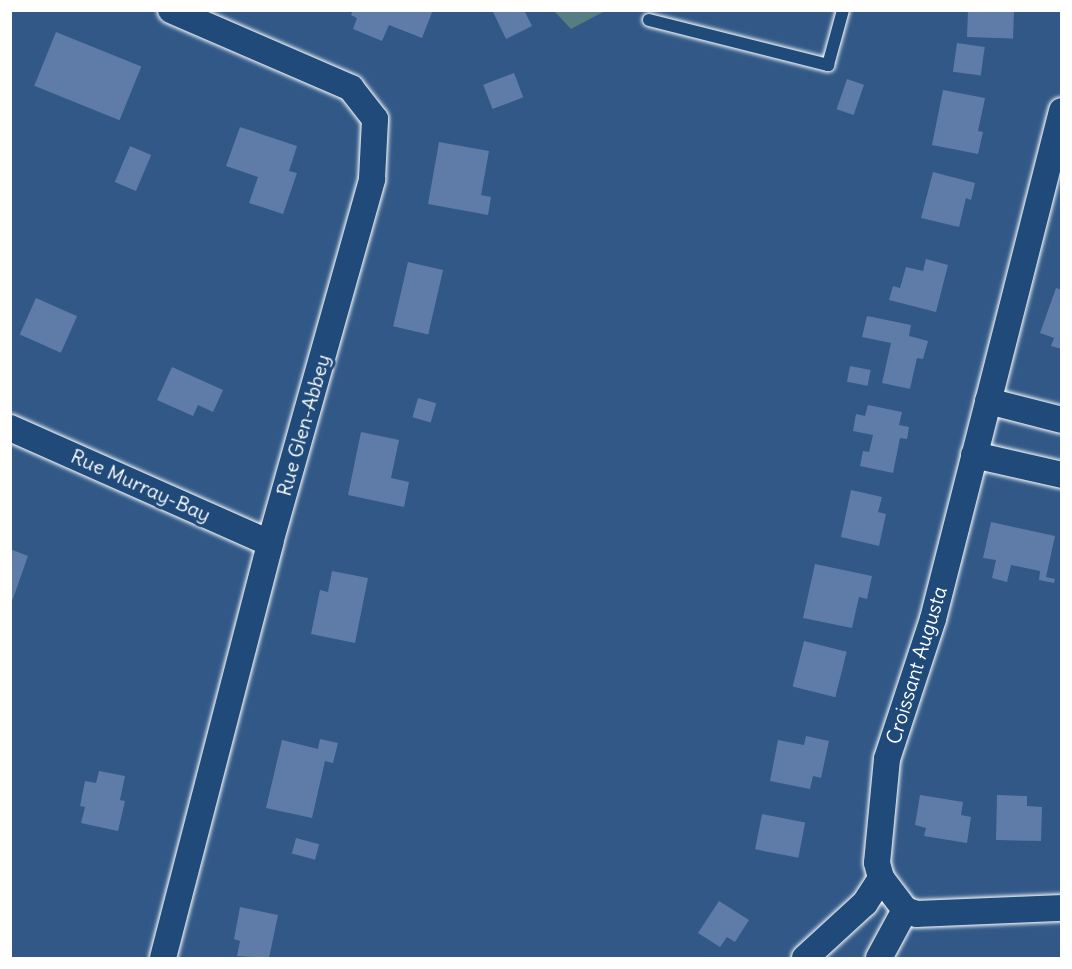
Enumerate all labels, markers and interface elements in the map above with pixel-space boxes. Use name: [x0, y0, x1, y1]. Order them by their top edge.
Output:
street label: Rue Glen-Abbey: [271, 351, 335, 499]
street label: Rue Murray-Bay: [67, 443, 215, 527]
street label: Croissant Augusta: [881, 583, 951, 747]

